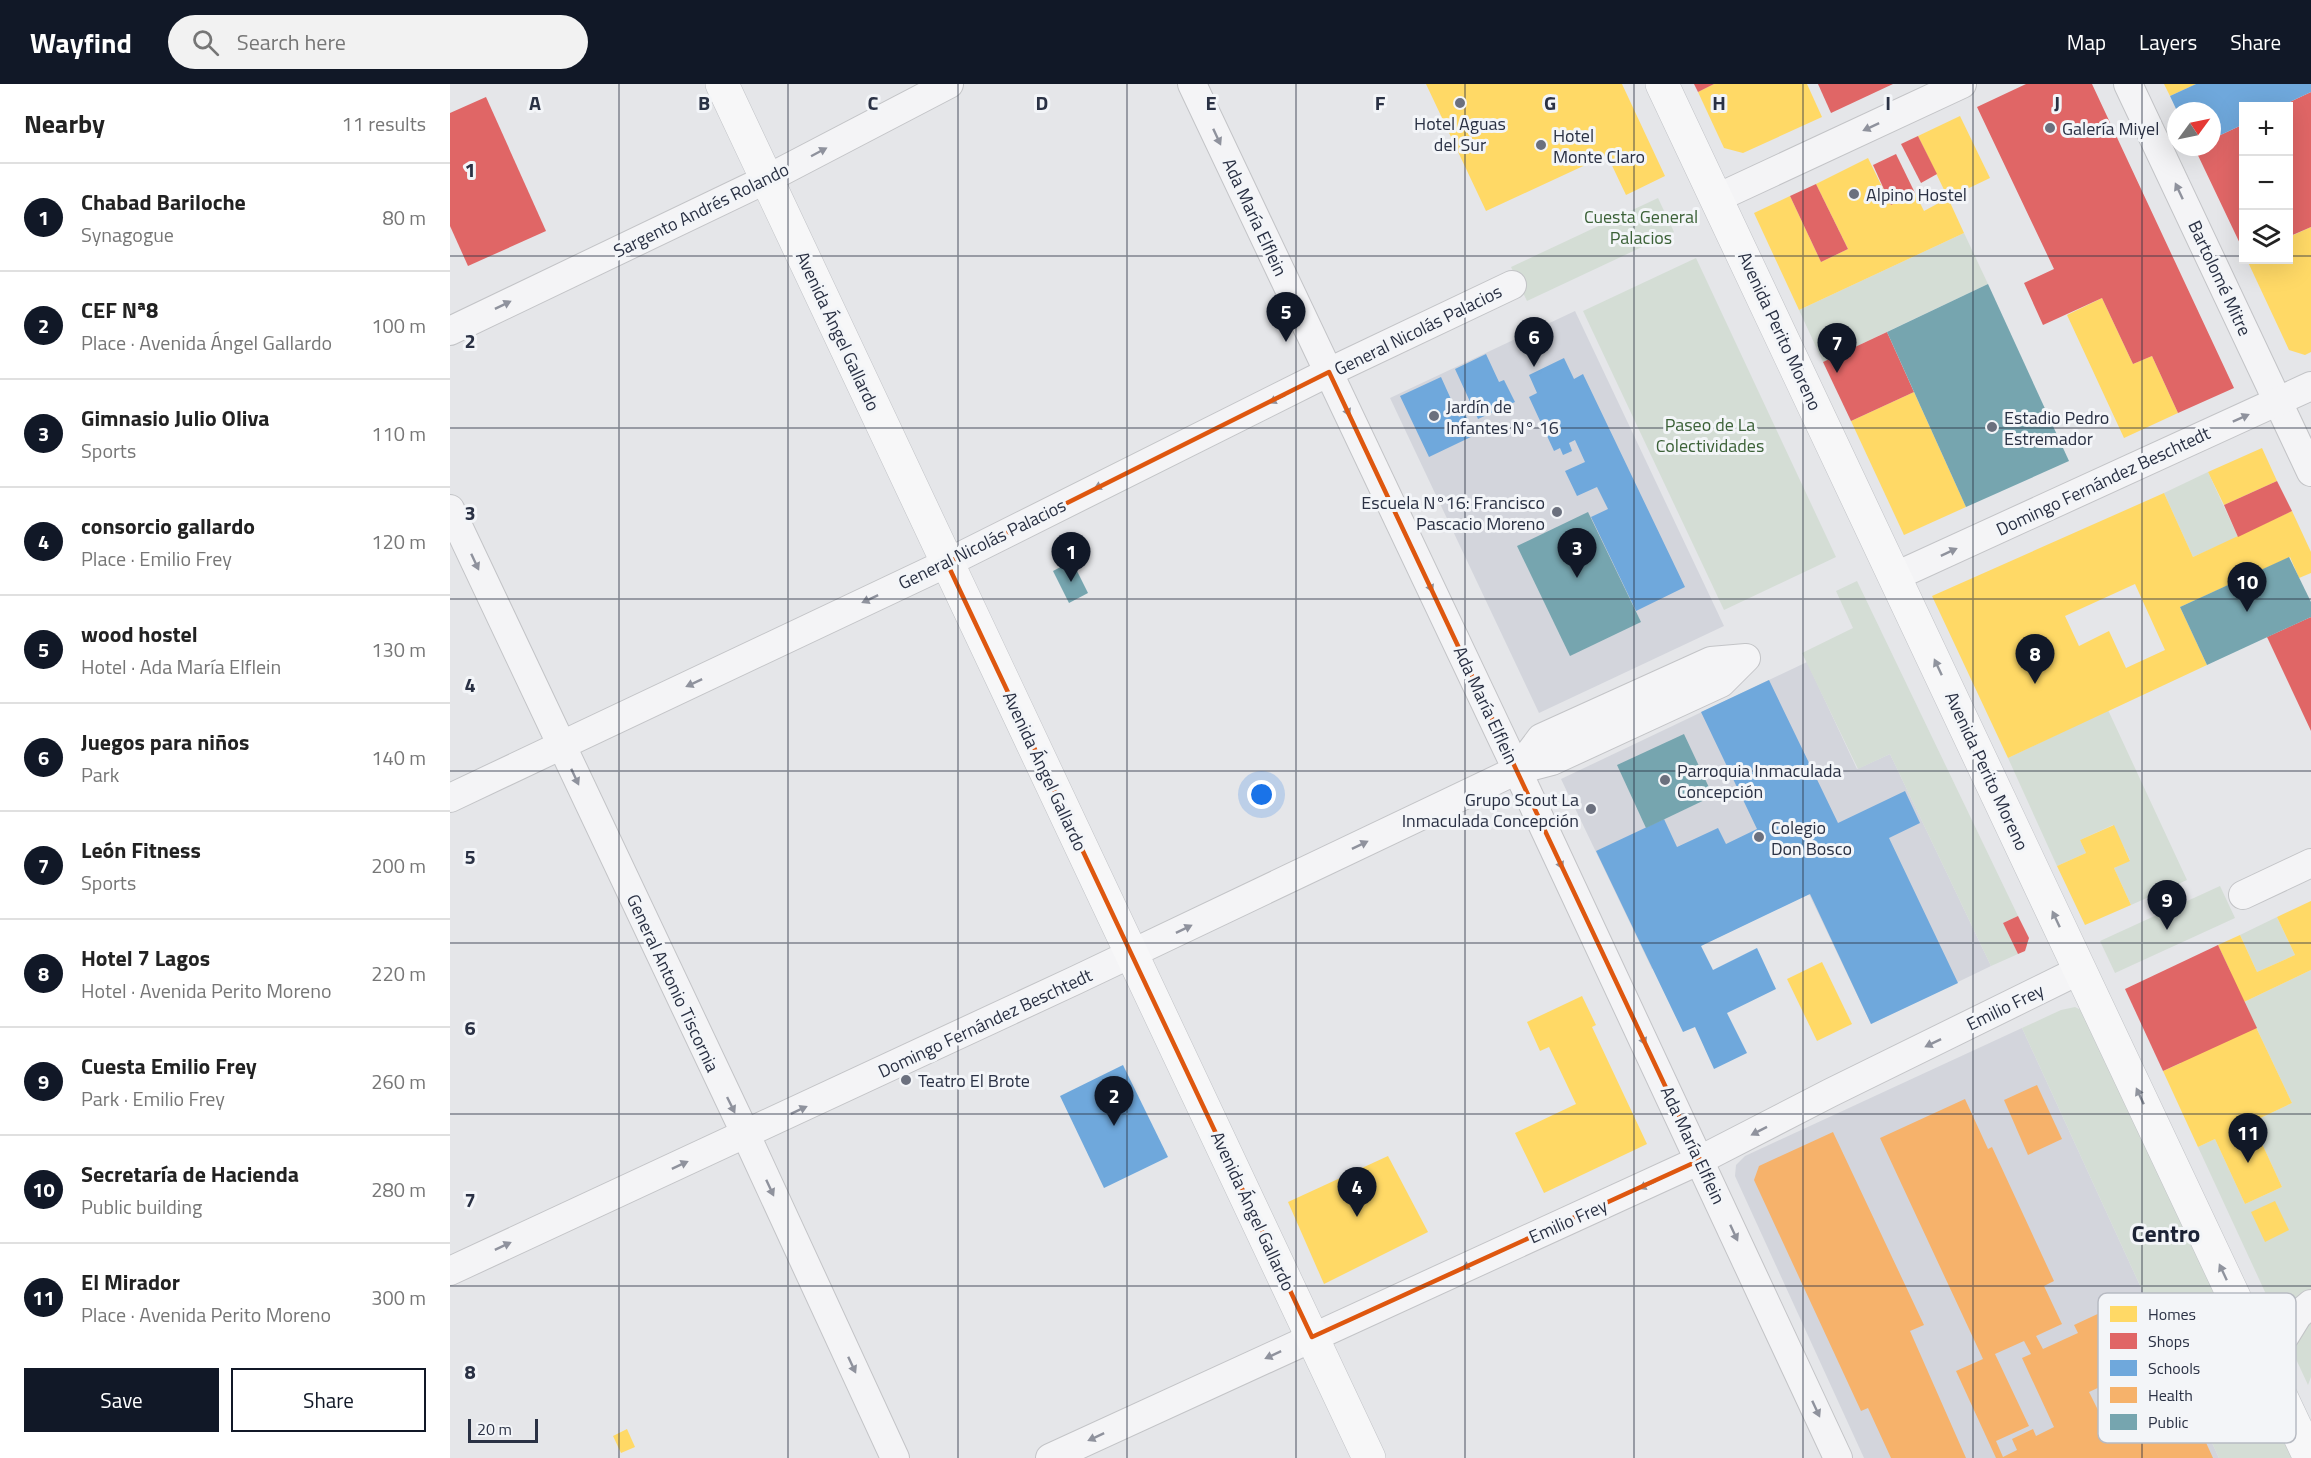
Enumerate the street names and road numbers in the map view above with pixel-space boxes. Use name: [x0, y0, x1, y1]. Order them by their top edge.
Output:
street label: Ada María Elflein: [1216, 154, 1294, 280]
street label: Sargento Andrés Rolando: [609, 156, 793, 264]
street label: Bartolomé Mitre: [2181, 216, 2259, 340]
street label: Avenida Ángel Gallardo: [789, 247, 887, 415]
street label: Avenida Perito Moreno: [1731, 247, 1829, 415]
street label: General Nicolás Palacios: [1330, 278, 1506, 382]
street label: Domingo Fernández Beschtedt: [1992, 419, 2215, 543]
street label: General Nicolás Palacios: [894, 492, 1070, 596]
street label: Ada María Elflein: [1447, 642, 1525, 768]
street label: Avenida Ángel Gallardo: [996, 687, 1094, 855]
street label: Avenida Perito Moreno: [1938, 687, 2036, 855]
street label: General Antonio Tiscornia: [620, 890, 726, 1076]
street label: Domingo Fernández Beschtedt: [874, 961, 1097, 1085]
street label: Emilio Frey: [1962, 976, 2049, 1037]
street label: Ada María Elflein: [1654, 1082, 1732, 1208]
street label: Avenida Ángel Gallardo: [1204, 1127, 1302, 1295]
street label: Emilio Frey: [1524, 1192, 1612, 1250]

